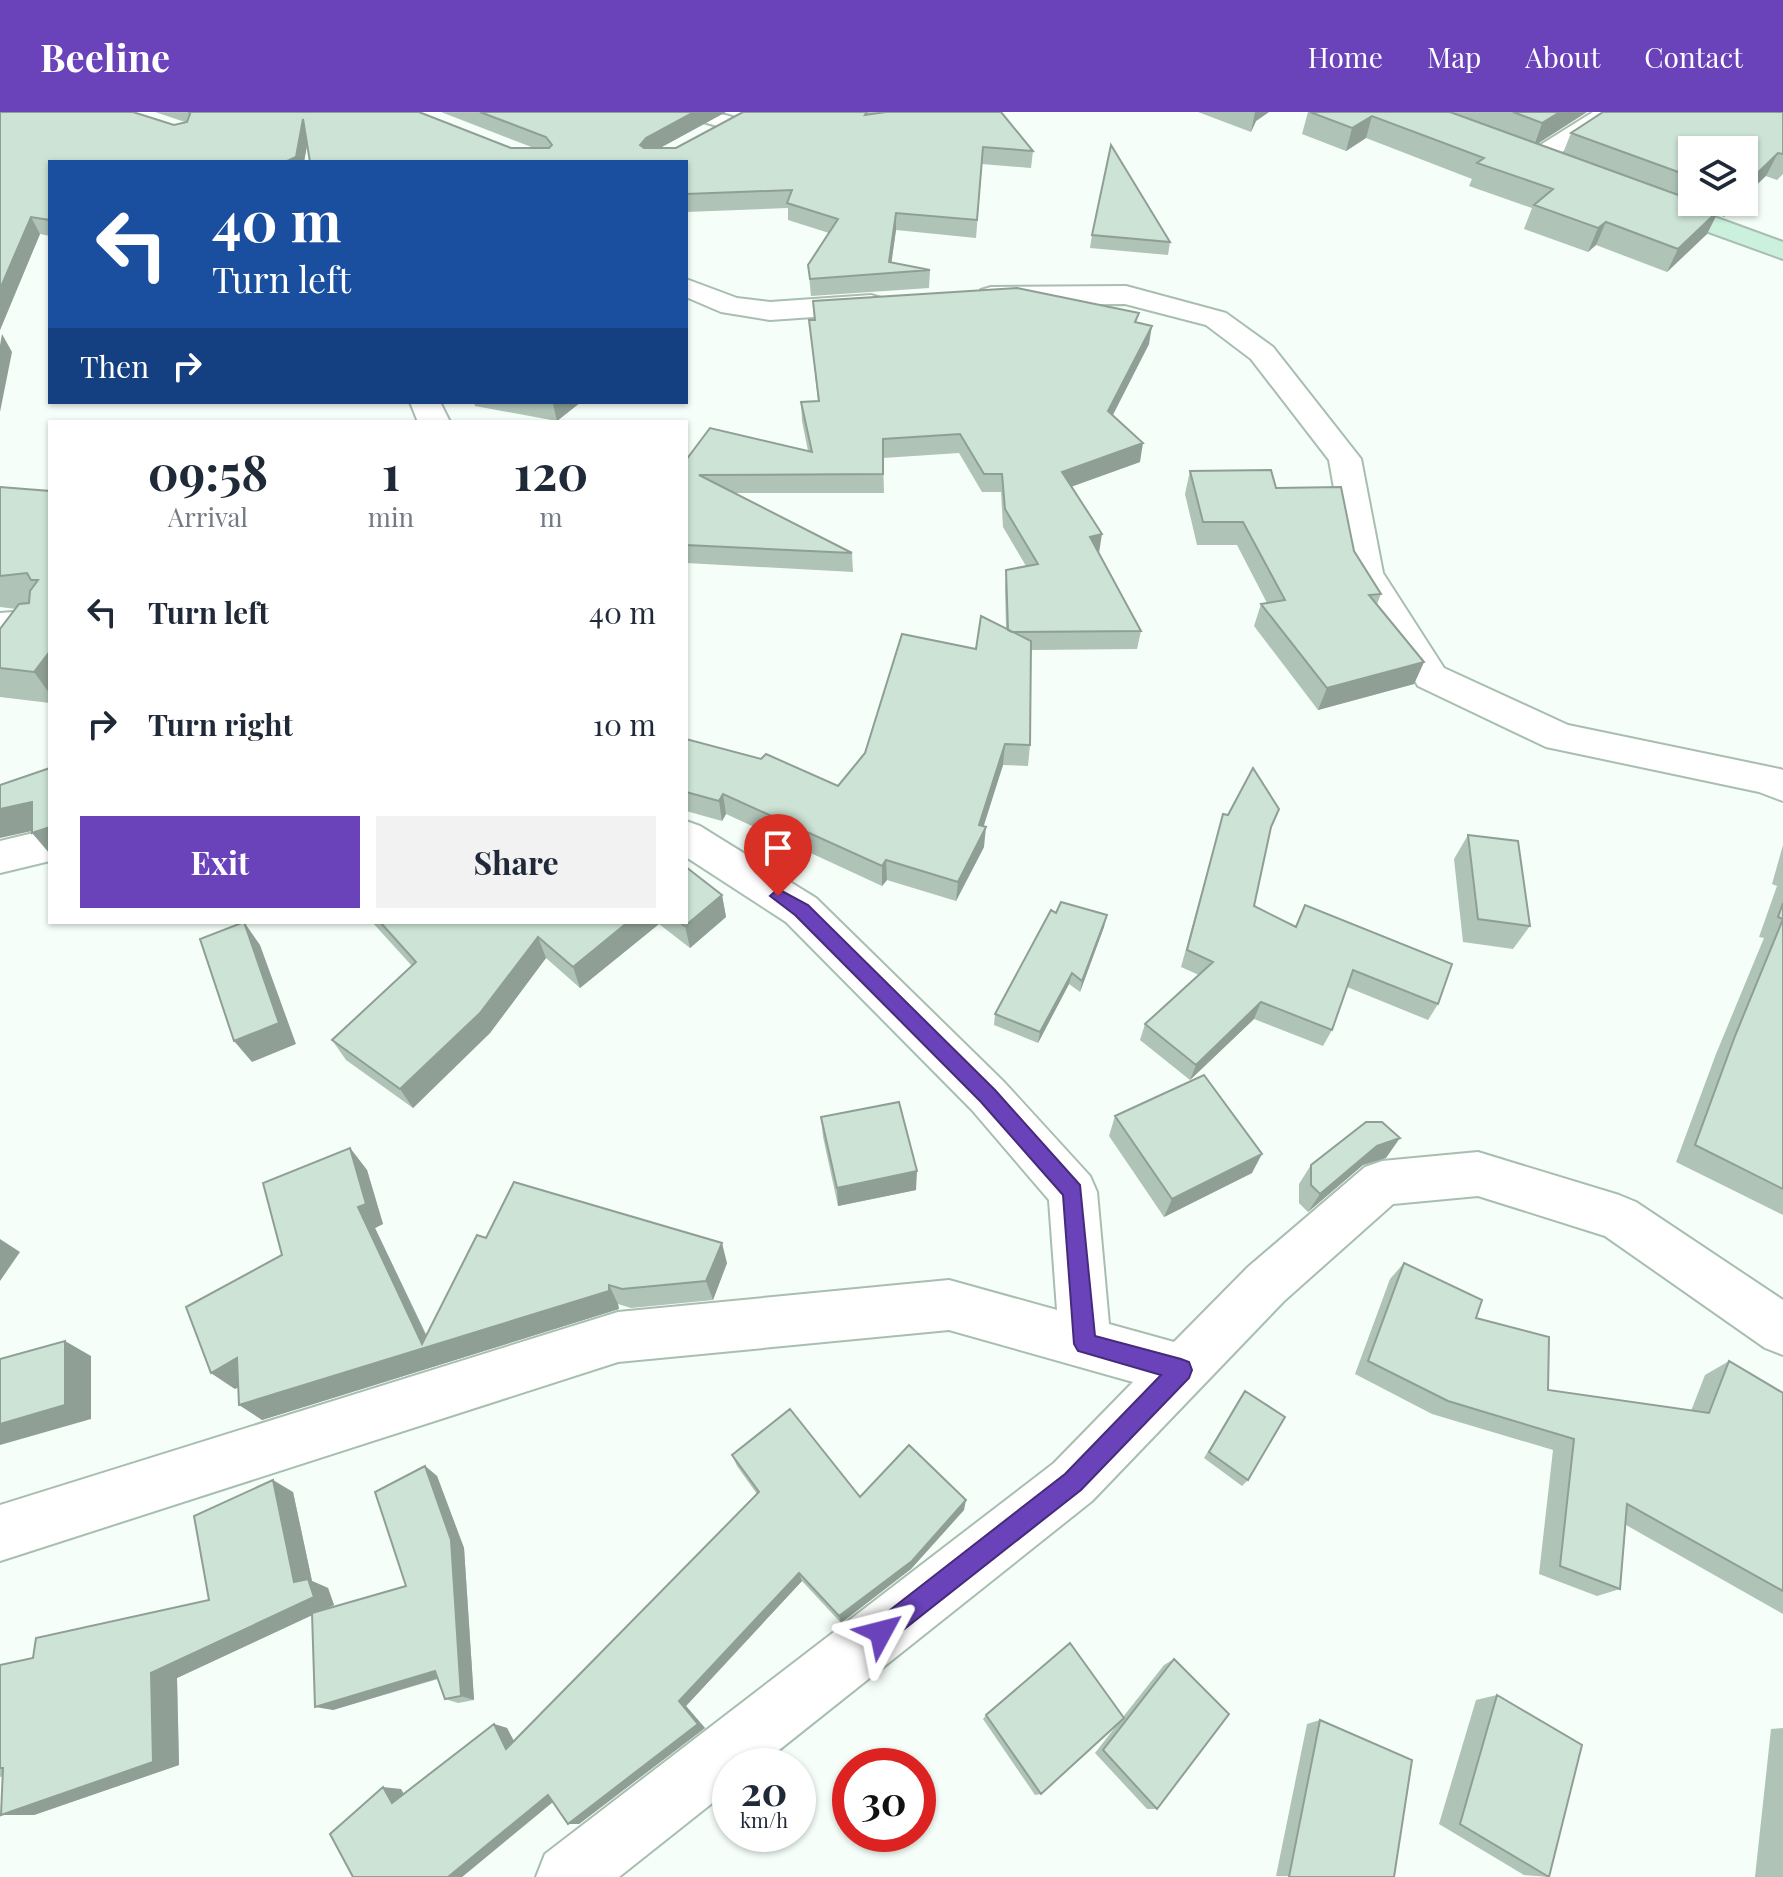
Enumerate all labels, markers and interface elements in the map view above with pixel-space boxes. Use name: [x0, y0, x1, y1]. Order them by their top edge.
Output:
text: Beeline: [40, 31, 170, 82]
text: Home: [1308, 38, 1383, 75]
text: Map: [1427, 38, 1481, 75]
text: About: [1525, 38, 1600, 75]
text: Contact: [1644, 38, 1743, 75]
map controls: [1678, 136, 1758, 216]
button: layers: [1678, 136, 1758, 216]
text: 40 m: [212, 182, 341, 257]
icon: left: [80, 192, 184, 296]
text: Turn left: [212, 254, 351, 302]
icon: right: [165, 344, 209, 388]
text: Then: [80, 346, 149, 386]
text: 09:58: [148, 439, 268, 503]
text: 1: [382, 439, 400, 503]
text: 120: [514, 439, 588, 503]
text: Arrival: [168, 499, 248, 534]
text: min: [368, 499, 414, 534]
text: m: [539, 499, 563, 534]
icon: left: [80, 590, 124, 634]
text: Turn left: [148, 592, 269, 632]
text: 40 m: [589, 592, 656, 632]
icon: right: [80, 702, 124, 746]
text: Turn right: [148, 704, 293, 744]
text: 10 m: [593, 704, 656, 744]
pin: [744, 814, 812, 896]
button: Exit: [80, 816, 360, 908]
button: Share: [376, 816, 656, 908]
icon: arrive: [756, 826, 800, 870]
position arrow: [839, 1590, 923, 1674]
speed limit sign: 30: [832, 1748, 936, 1852]
text: 20: [741, 1763, 787, 1816]
text: km/h: [740, 1806, 788, 1833]

